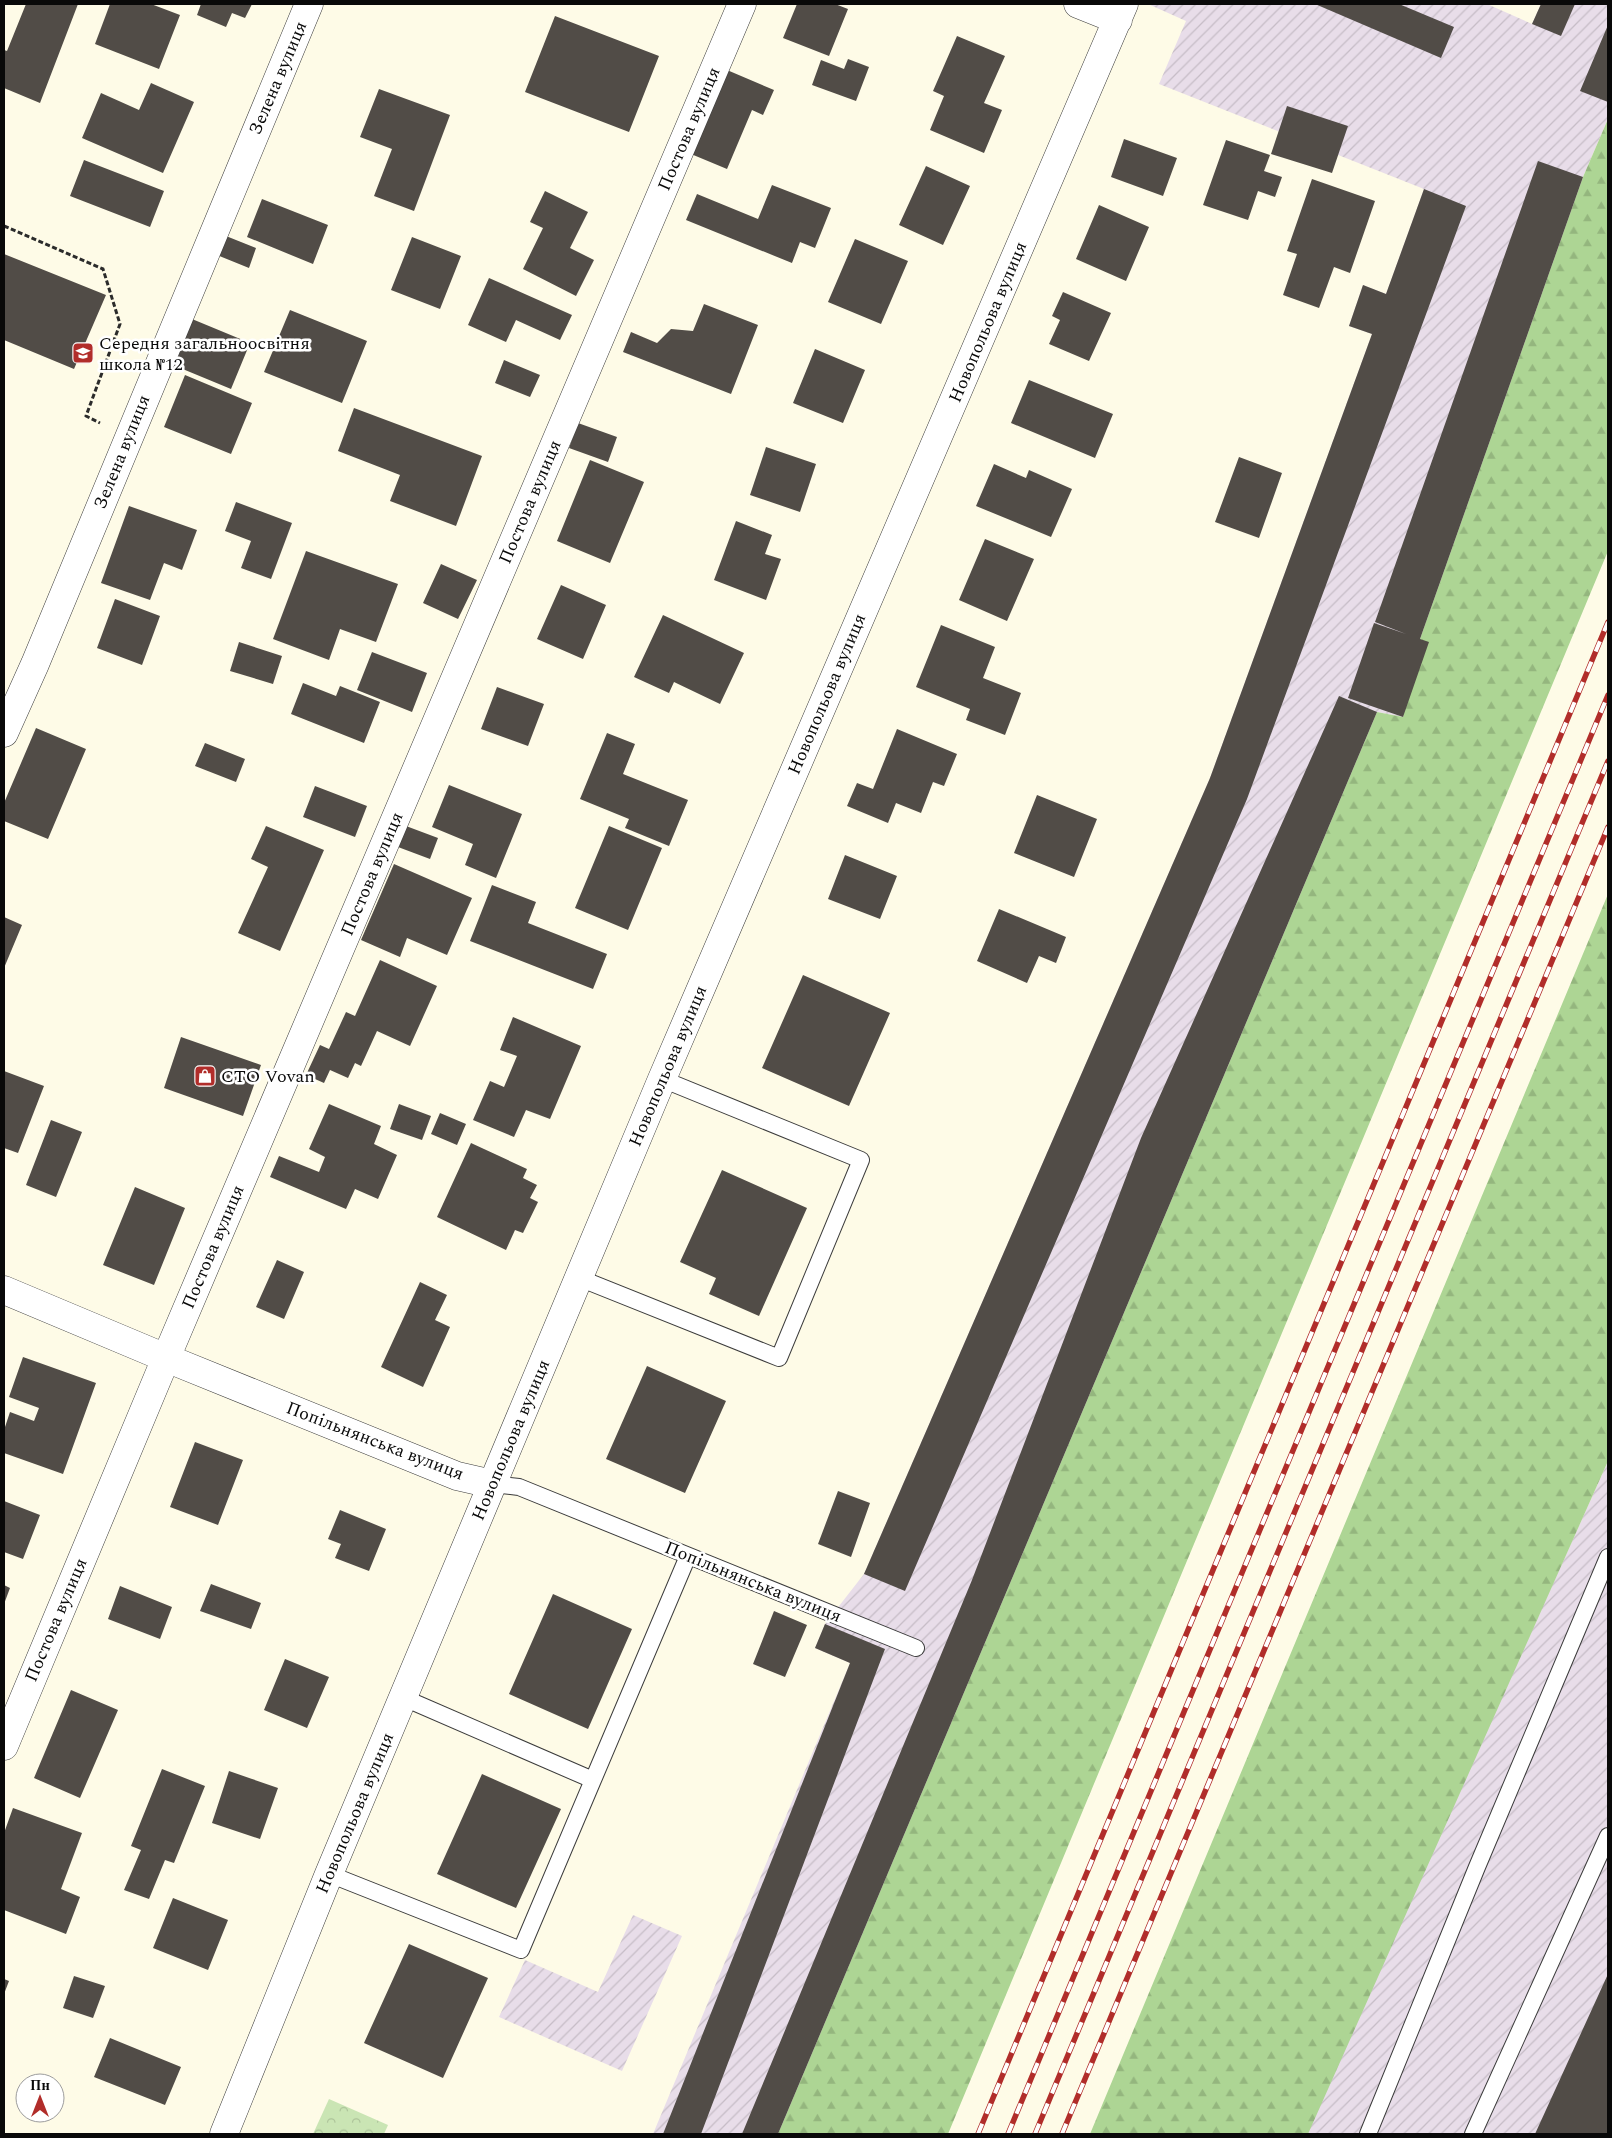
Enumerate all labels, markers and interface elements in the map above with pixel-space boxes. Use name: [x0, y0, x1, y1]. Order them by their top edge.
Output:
street label: Зелена вулиця: [242, 17, 314, 139]
street label: Постова вулиця: [651, 63, 727, 195]
street label: Новопольова вулиця: [942, 237, 1034, 407]
place label: Середня загальноосвітня школа №12: [99, 330, 310, 378]
school or university icon: Середня загальноосвітня школа №12: [71, 341, 95, 365]
street label: Зелена вулиця: [87, 391, 157, 513]
street label: Постова вулиця: [492, 436, 568, 568]
street label: Новопольова вулиця: [781, 609, 873, 779]
street label: Постова вулиця: [334, 808, 410, 940]
street label: Новопольова вулиця: [622, 981, 714, 1151]
place label: СТО Vovan: [221, 1063, 315, 1090]
shop icon: СТО Vovan: [193, 1064, 217, 1088]
street label: Постова вулиця: [175, 1181, 251, 1313]
street label: Новопольова вулиця: [465, 1355, 557, 1525]
street label: Попільнянська вулиця: [282, 1395, 468, 1487]
street label: Попільнянська вулиця: [660, 1534, 846, 1630]
street label: Постова вулиця: [18, 1554, 94, 1686]
street label: Новопольова вулиця: [309, 1728, 401, 1898]
north arrow: [15, 2073, 65, 2123]
text: Пн: [30, 2075, 50, 2096]

